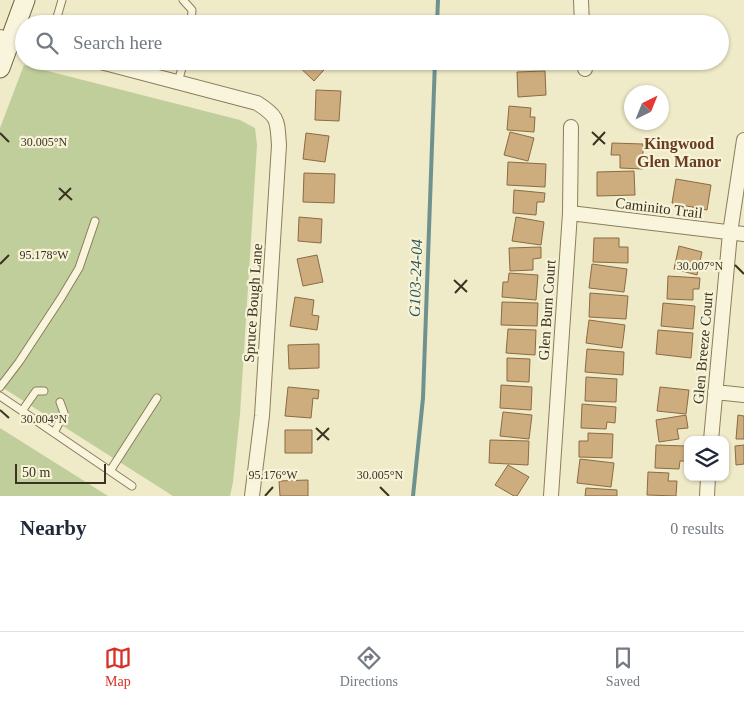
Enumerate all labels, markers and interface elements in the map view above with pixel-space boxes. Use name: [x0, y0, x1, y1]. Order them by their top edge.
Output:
search box: [15, 15, 729, 70]
icon: search: [33, 29, 61, 57]
text: Search here: [73, 32, 162, 53]
north arrow: [624, 85, 669, 130]
text: 30.005°N: [21, 135, 68, 149]
district label: Kingwood Glen Manor: [637, 135, 721, 170]
street label: Caminito Trail: [614, 195, 704, 221]
water label: G103-24-04: [406, 239, 425, 317]
street label: Spruce Bough Lane: [241, 243, 265, 363]
text: 95.178°W: [19, 248, 69, 262]
street label: Glen Burn Court: [536, 258, 559, 361]
text: 30.007°N: [677, 259, 724, 273]
street label: Glen Breeze Court: [690, 290, 716, 405]
text: 30.004°N: [21, 412, 68, 426]
map controls: [684, 436, 729, 481]
button: layers: [684, 436, 729, 481]
scale bar: [15, 461, 106, 484]
text: 50 m: [22, 465, 50, 480]
text: 95.176°W: [248, 468, 298, 482]
text: 30.005°N: [357, 468, 404, 482]
text: Nearby: [20, 516, 87, 540]
text: 0 results: [670, 520, 724, 537]
tab: Map: [104, 644, 132, 690]
tab: Directions: [340, 644, 398, 690]
tab: Saved: [606, 644, 640, 690]

